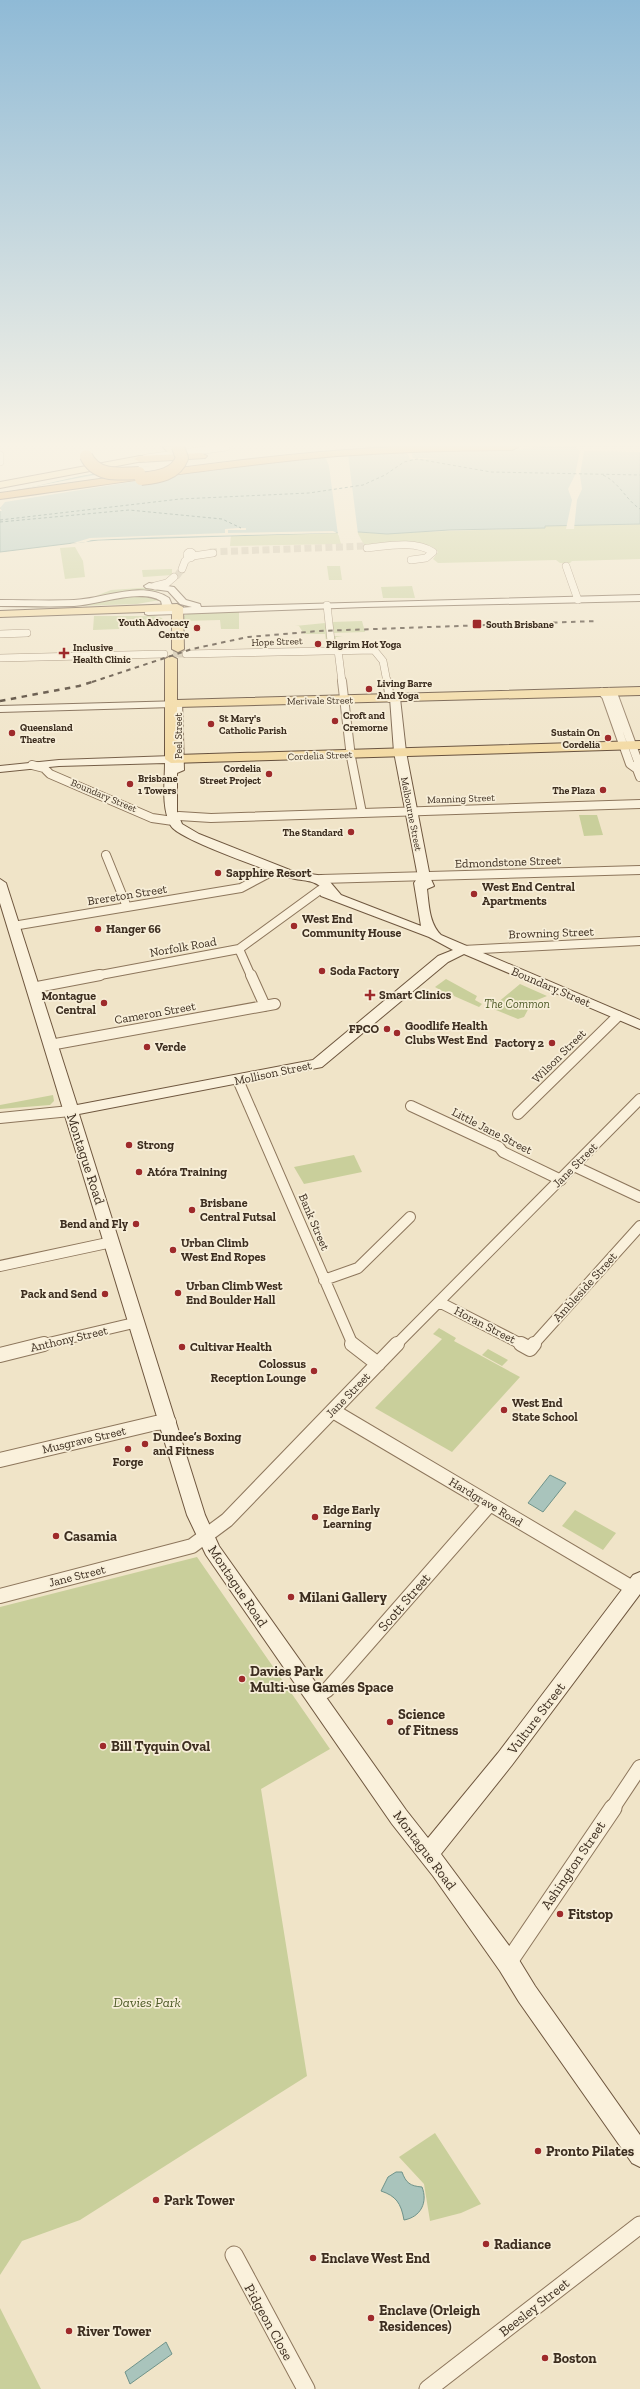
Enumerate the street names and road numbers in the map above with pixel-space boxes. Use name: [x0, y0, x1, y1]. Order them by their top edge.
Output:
street label: Hope Street: [251, 635, 303, 649]
street label: Merivale Street: [287, 694, 353, 708]
street label: Peel Street: [173, 713, 185, 759]
street label: Cordelia Street: [287, 749, 353, 763]
street label: Melbourne Street: [398, 776, 424, 853]
street label: Boundary Street: [69, 777, 139, 815]
street label: Manning Street: [427, 792, 495, 806]
street label: Edmondstone Street: [455, 853, 562, 871]
street label: Brereton Street: [86, 882, 168, 908]
street label: Browning Street: [508, 924, 595, 941]
street label: Norfolk Road: [148, 934, 218, 960]
street label: Boundary Street: [509, 964, 593, 1010]
street label: Cameron Street: [113, 999, 197, 1027]
street label: Wilson Street: [529, 1026, 589, 1086]
street label: Mollison Street: [233, 1058, 314, 1088]
street label: Little Jane Street: [450, 1105, 535, 1157]
street label: Montague Road: [63, 1112, 108, 1207]
street label: Jane Street: [550, 1139, 601, 1190]
street label: Bank Street: [296, 1191, 332, 1253]
street label: Ambleside Street: [550, 1249, 620, 1325]
street label: Horan Street: [452, 1304, 519, 1347]
street label: Anthony Street: [29, 1323, 109, 1355]
street label: Jane Street: [323, 1369, 373, 1421]
street label: Musgrave Street: [41, 1423, 128, 1456]
street label: Hardgrave Road: [447, 1474, 526, 1530]
street label: Montague Road: [204, 1542, 271, 1630]
street label: Jane Street: [47, 1562, 107, 1590]
street label: Scott Street: [374, 1569, 435, 1635]
street label: Vulture Street: [503, 1678, 569, 1758]
street label: Montague Road: [389, 1807, 460, 1893]
street label: Ashington Street: [538, 1817, 610, 1913]
street label: Beesley Street: [496, 2274, 574, 2340]
street label: Pidgeon Close: [241, 2281, 297, 2364]

